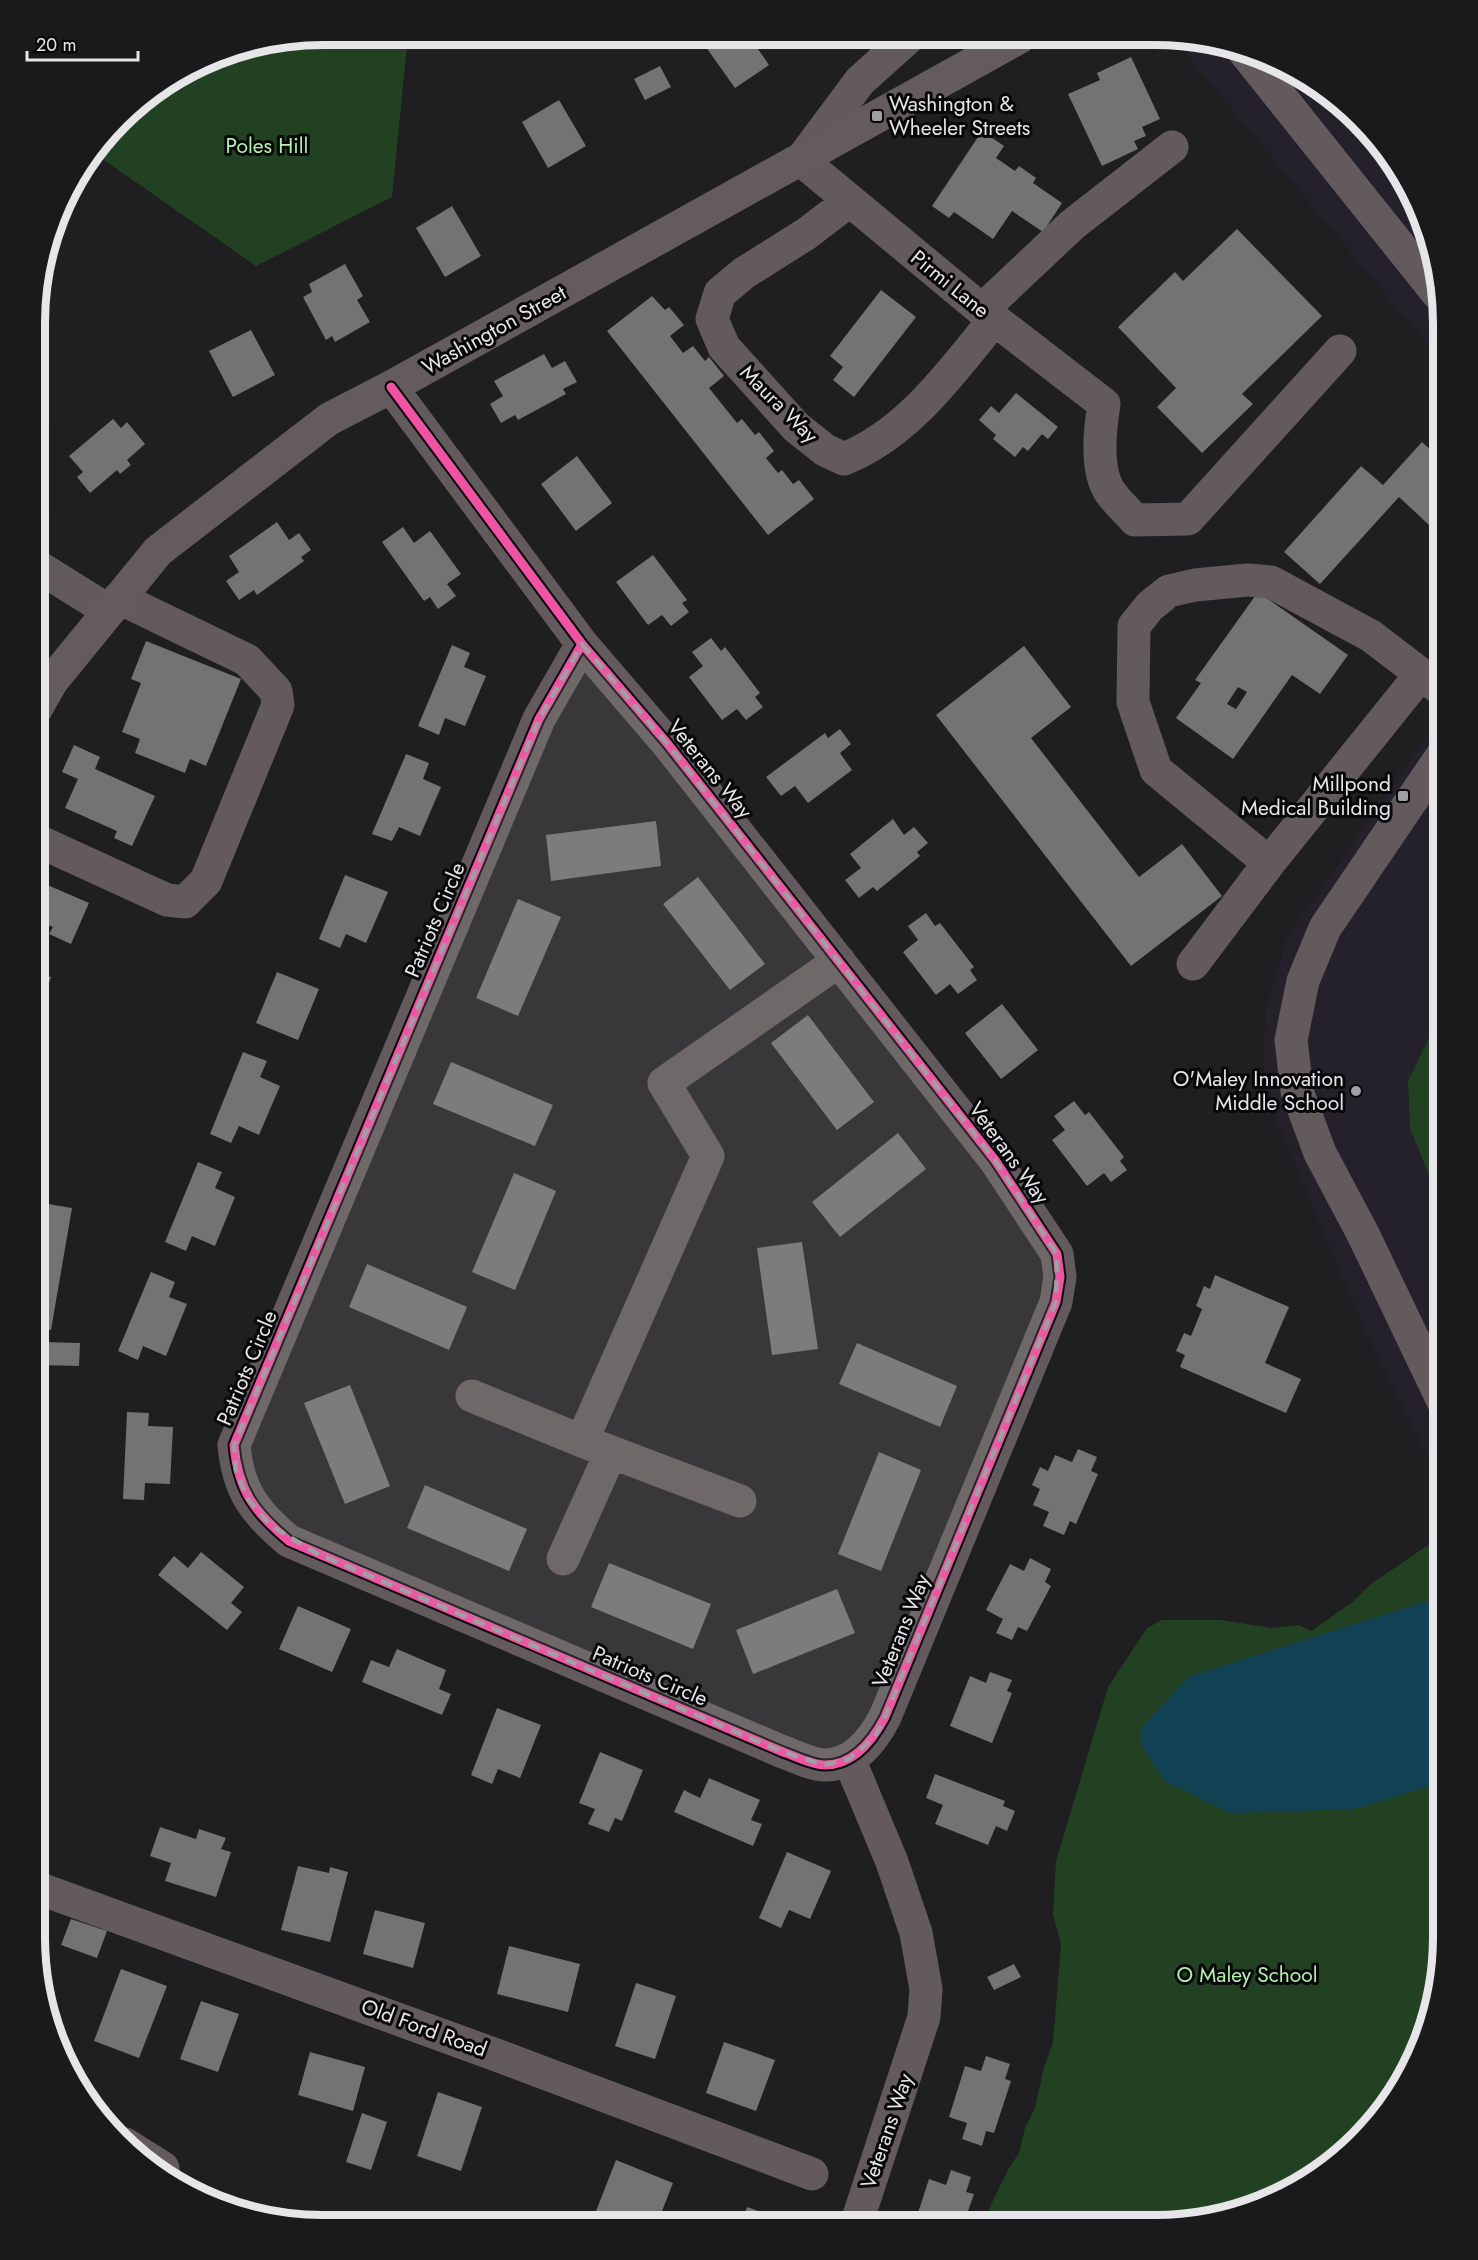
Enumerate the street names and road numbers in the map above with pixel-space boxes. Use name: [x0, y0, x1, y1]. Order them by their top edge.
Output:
street label: Pirmi Lane: [904, 243, 996, 325]
street label: Washington Street: [416, 278, 572, 382]
street label: Maura Way: [733, 358, 825, 450]
street label: Veterans Way: [661, 713, 760, 826]
street label: Patriots Circle: [397, 858, 473, 982]
street label: Veterans Way: [962, 1096, 1057, 1211]
street label: Patriots Circle: [209, 1306, 285, 1430]
street label: Veterans Way: [865, 1569, 938, 1692]
street label: Patriots Circle: [588, 1638, 712, 1714]
street label: Old Ford Road: [357, 1991, 491, 2065]
street label: Veterans Way: [853, 2069, 921, 2193]

